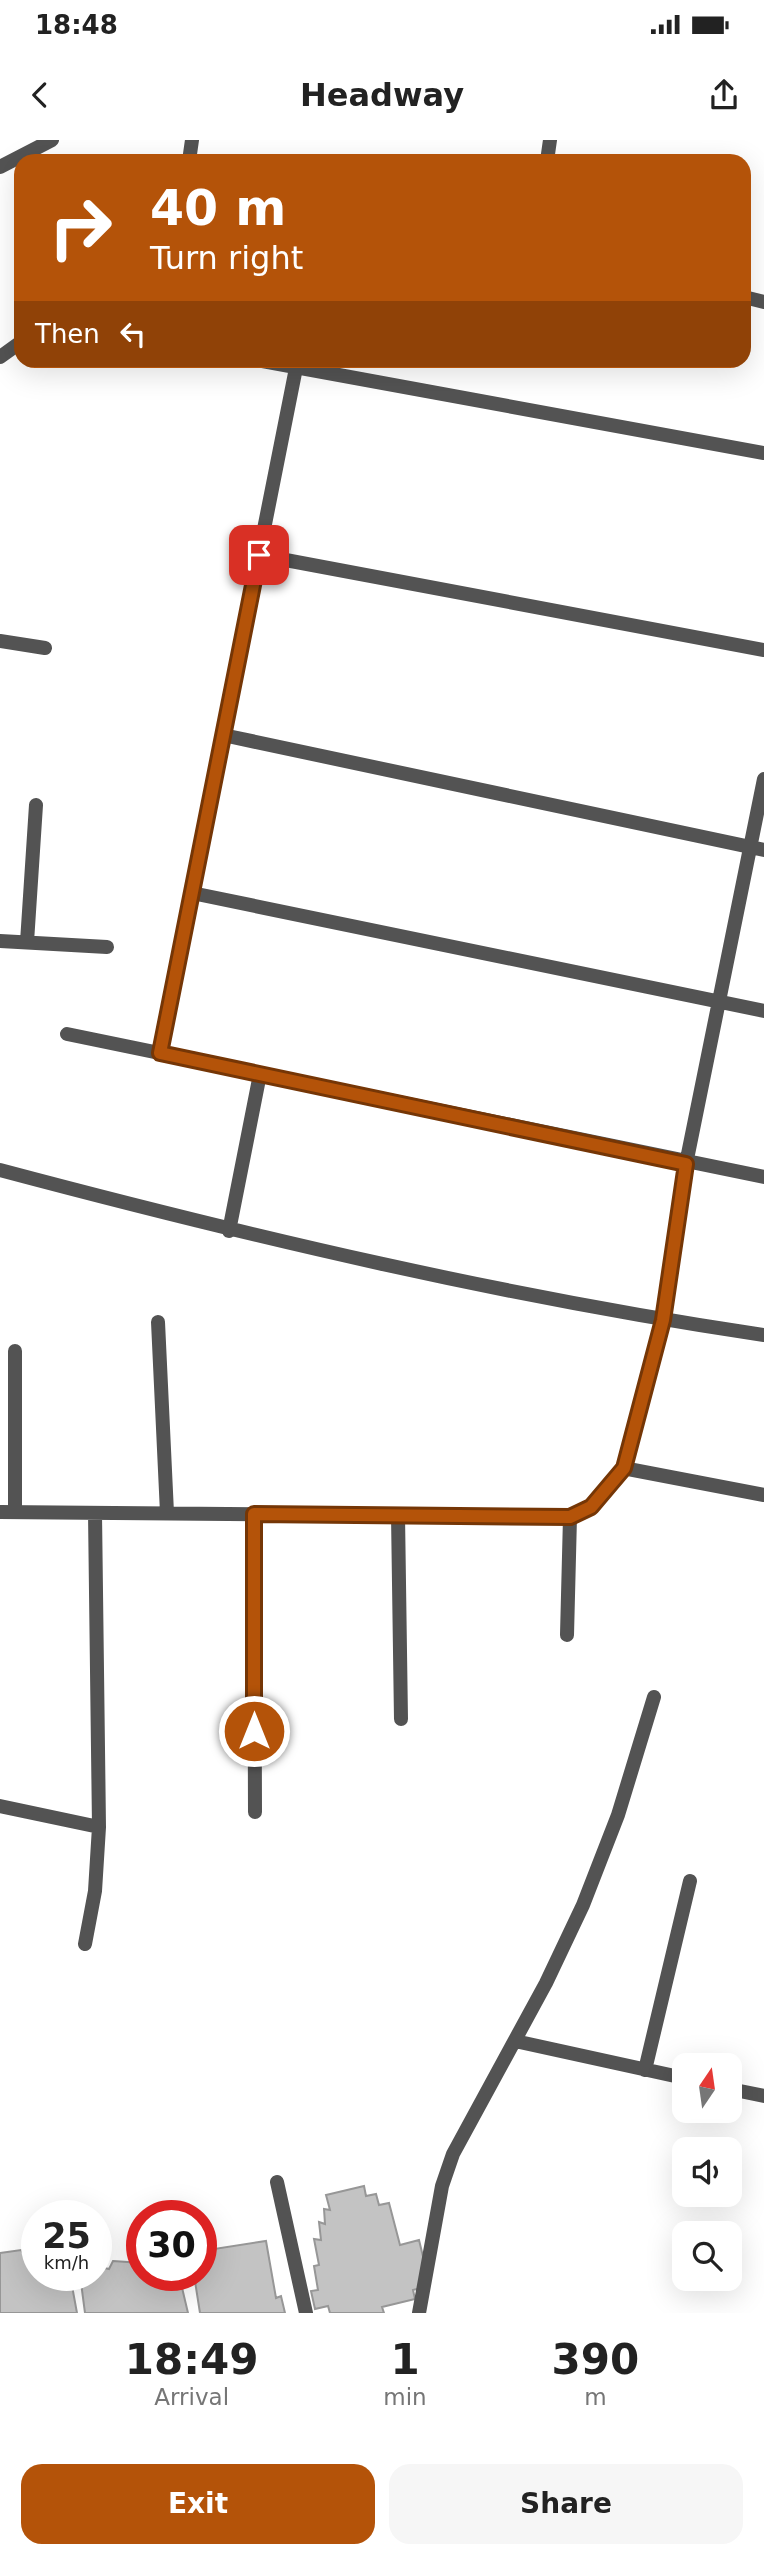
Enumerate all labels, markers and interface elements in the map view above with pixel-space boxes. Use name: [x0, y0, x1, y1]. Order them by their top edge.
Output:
text: 18:48: [35, 10, 118, 40]
icon: back: [21, 76, 59, 114]
text: Headway: [300, 76, 464, 114]
icon: share: [705, 76, 743, 114]
text: 40 m: [150, 180, 286, 237]
icon: right: [35, 182, 126, 273]
text: Turn right: [150, 239, 303, 277]
icon: left: [114, 315, 152, 353]
text: Then: [35, 319, 100, 349]
pin: [229, 525, 289, 585]
icon: arrive: [240, 536, 278, 574]
position arrow: [217, 1694, 291, 1768]
north arrow: [672, 2053, 742, 2123]
map controls: [672, 2053, 742, 2291]
button: sound: [672, 2137, 742, 2207]
speed limit sign: 30: [126, 2200, 217, 2291]
text: 25: [42, 2216, 91, 2256]
button: search: [672, 2221, 742, 2291]
text: km/h: [44, 2252, 89, 2273]
text: 18:49: [125, 2335, 259, 2384]
text: 1: [390, 2335, 420, 2384]
text: 390: [552, 2335, 639, 2384]
text: Arrival: [154, 2384, 229, 2410]
text: min: [383, 2384, 427, 2410]
text: m: [584, 2384, 607, 2410]
button: Exit: [21, 2464, 375, 2544]
button: Share: [389, 2464, 743, 2544]

